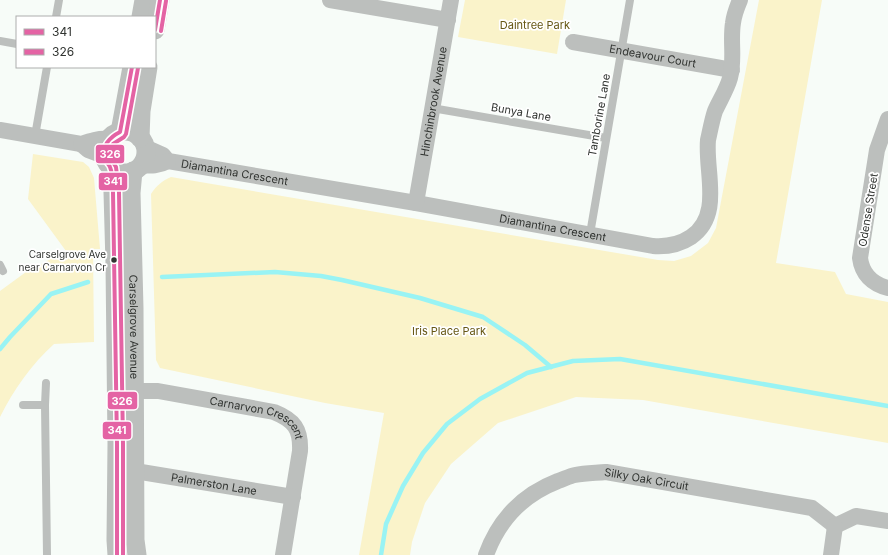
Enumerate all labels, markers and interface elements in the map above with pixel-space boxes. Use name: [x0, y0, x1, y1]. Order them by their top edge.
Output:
legend: [16, 16, 156, 68]
park label: Daintree Park: [500, 18, 570, 32]
text: 341: [52, 24, 72, 39]
street label: Endeavour Court: [608, 42, 698, 71]
text: 326: [52, 44, 74, 59]
street label: Hinchinbrook Avenue: [417, 46, 450, 157]
street label: Tamborine Lane: [585, 73, 613, 157]
street label: Bunya Lane: [490, 100, 552, 124]
line badge: 326: [95, 144, 125, 164]
text: 326: [99, 147, 121, 161]
street label: Diamantina Crescent: [180, 156, 289, 188]
line badge: 341: [98, 172, 128, 191]
street label: Odense Street: [855, 172, 881, 248]
text: 341: [104, 174, 123, 188]
street label: Diamantina Crescent: [498, 211, 608, 244]
place label: Carselgrove Ave near Carnarvon Cr: [18, 248, 106, 273]
marker: Carselgrove Ave near Carnarvon Cr: [109, 255, 119, 265]
street label: Carselgrove Avenue: [126, 274, 141, 379]
park label: Iris Place Park: [412, 324, 486, 338]
line badge: 326: [107, 391, 138, 410]
street label: Carnarvon Crescent: [208, 393, 307, 441]
text: 326: [111, 394, 133, 408]
line badge: 341: [102, 421, 132, 440]
text: 341: [108, 423, 127, 437]
street label: Silky Oak Circuit: [603, 465, 690, 493]
street label: Palmerston Lane: [170, 470, 258, 498]

